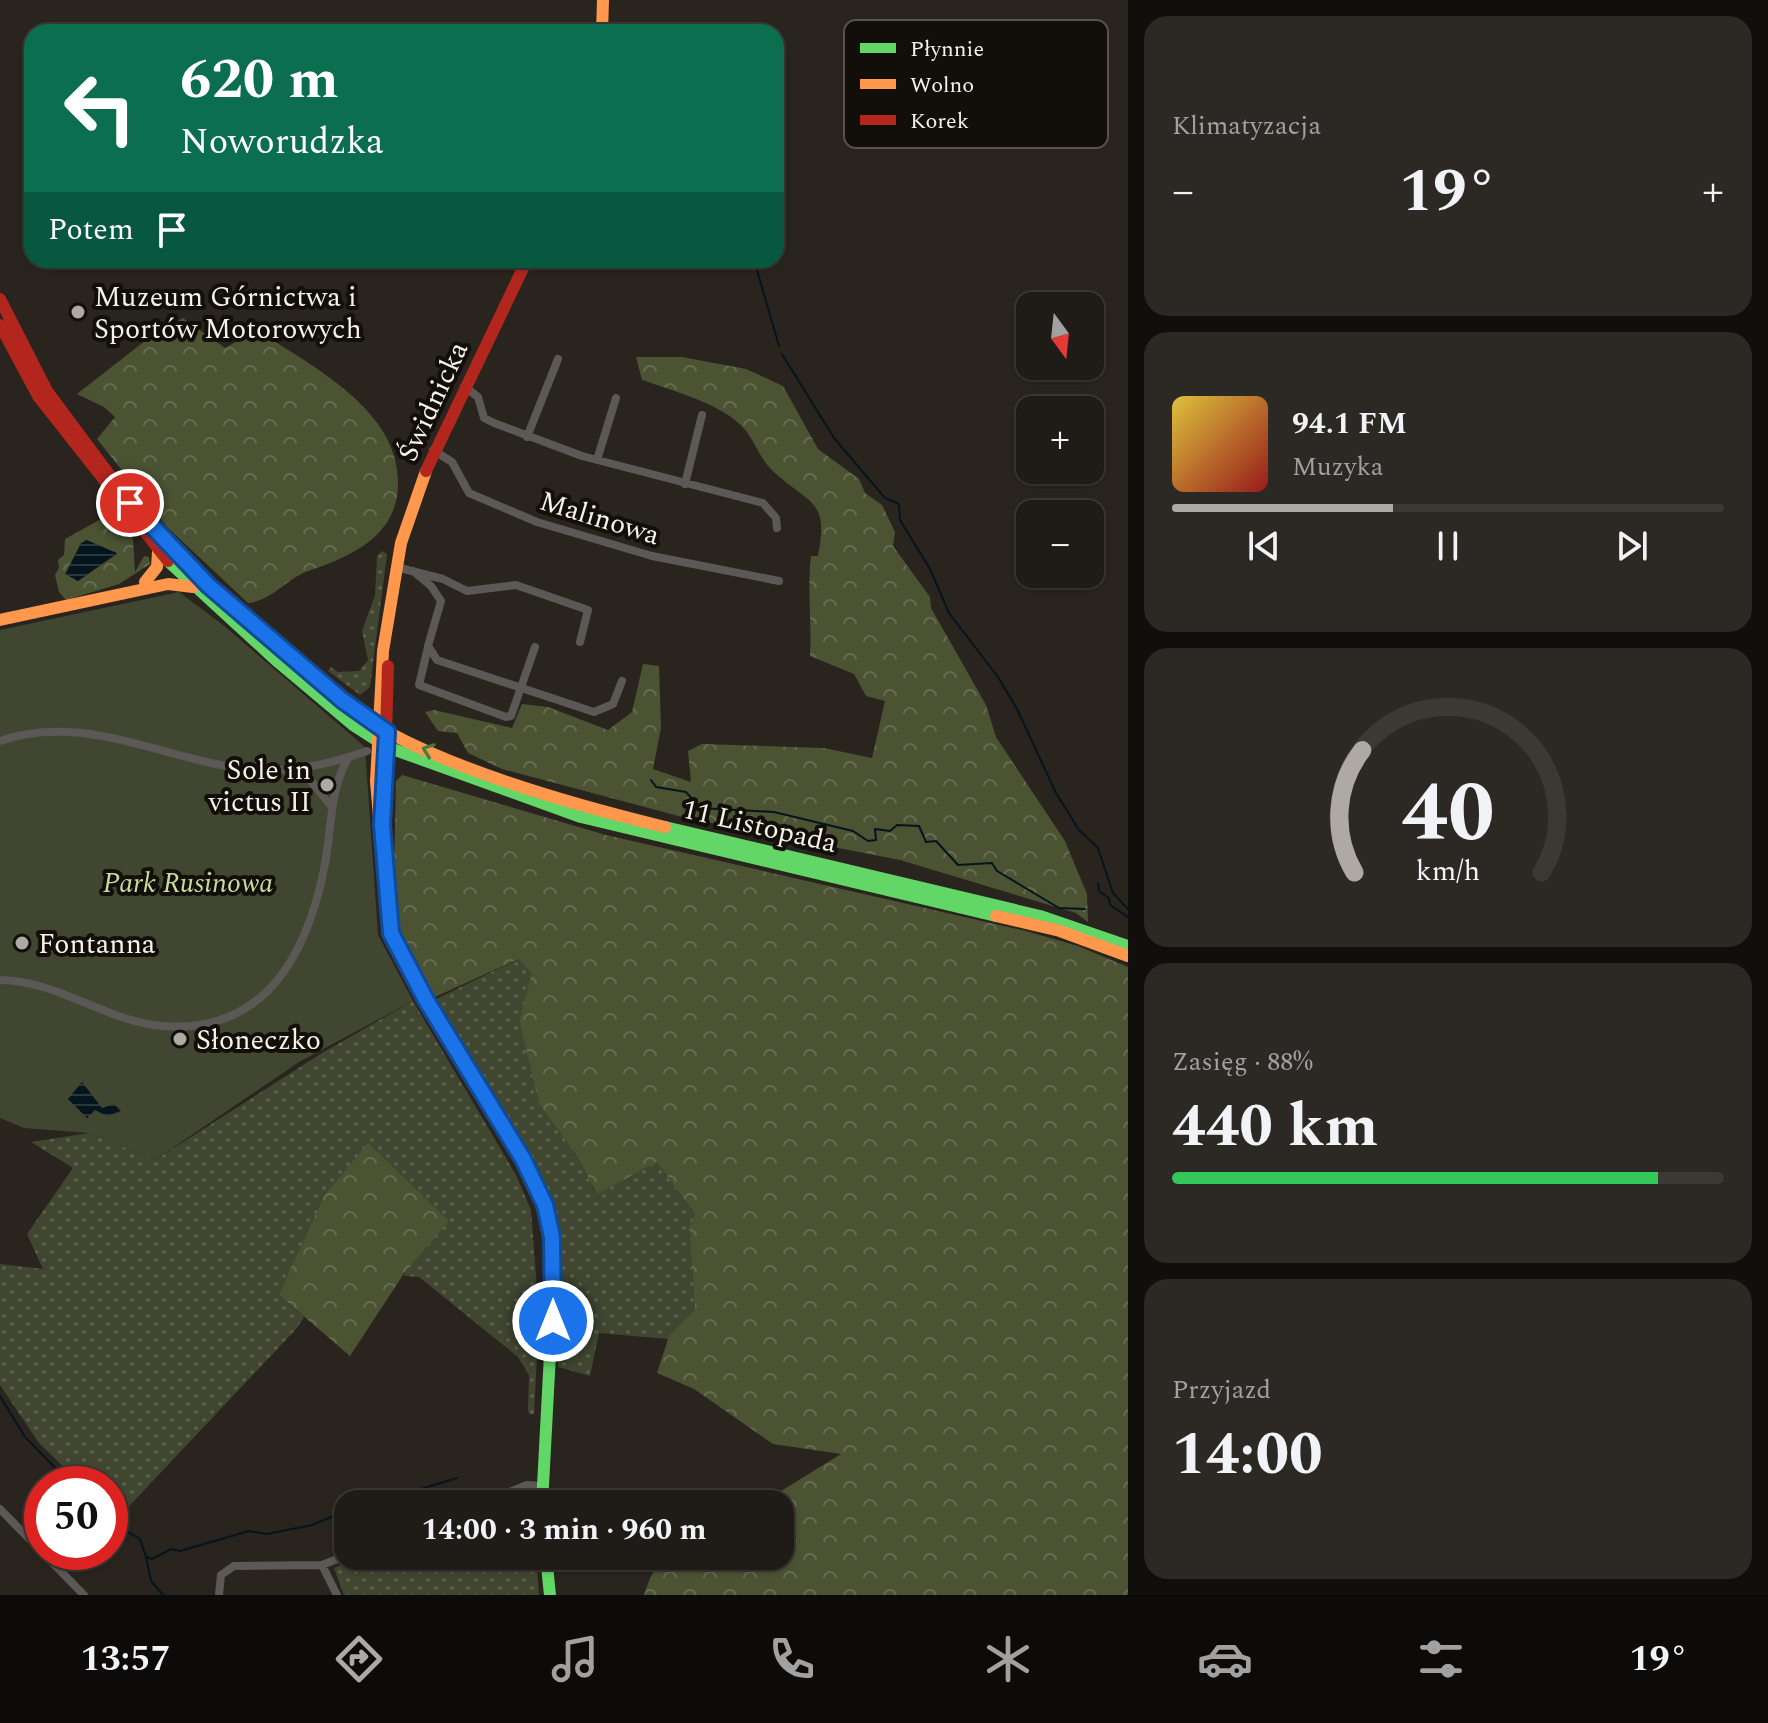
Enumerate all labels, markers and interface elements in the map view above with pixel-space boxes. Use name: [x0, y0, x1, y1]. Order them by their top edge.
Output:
legend: [844, 20, 1108, 148]
text: Płynnie: [910, 33, 984, 66]
text: 620 m: [180, 38, 339, 123]
icon: left: [48, 56, 152, 160]
text: Wolno: [910, 69, 974, 102]
text: Korek: [910, 105, 969, 138]
text: Klimatyzacja: [1172, 106, 1321, 146]
text: Noworudzka: [180, 115, 384, 170]
text: 19°: [1399, 146, 1497, 238]
text: −: [1172, 158, 1194, 225]
text: +: [1702, 158, 1724, 225]
text: Potem: [48, 207, 134, 253]
icon: arrive: [150, 208, 194, 252]
place label: Muzeum Górnictwa i Sportów Motorowych: [94, 276, 362, 351]
north arrow: [1016, 292, 1104, 380]
map controls: [1016, 292, 1104, 588]
marker: Muzeum Górnictwa i Sportów Motorowych: [69, 303, 87, 321]
street label: Świdnicka: [387, 334, 480, 469]
button: +: [1016, 396, 1104, 484]
text: 94.1 FM: [1292, 401, 1407, 447]
text: Muzyka: [1292, 447, 1383, 487]
pin: [96, 469, 164, 537]
street label: Malinowa: [534, 480, 665, 557]
icon: arrive: [108, 481, 152, 525]
button: −: [1016, 500, 1104, 588]
icon: previous: [1242, 524, 1286, 568]
icon: pause: [1426, 524, 1470, 568]
icon: next: [1610, 524, 1654, 568]
one-way arrow: [421, 743, 435, 760]
place label: Sole in victus II: [208, 749, 311, 824]
text: 40: [1401, 751, 1495, 878]
marker: Sole in victus II: [318, 776, 336, 794]
street label: 11 Listopada: [678, 788, 841, 865]
text: km/h: [1416, 851, 1480, 894]
park label: Park Rusinowa: [103, 862, 273, 905]
place label: Fontanna: [38, 923, 156, 966]
marker: Fontanna: [13, 934, 31, 952]
place label: Słoneczko: [196, 1019, 321, 1062]
marker: Słoneczko: [171, 1030, 189, 1048]
text: Zasięg · 88%: [1172, 1042, 1313, 1082]
text: 440 km: [1172, 1081, 1378, 1173]
position arrow: [511, 1279, 595, 1363]
text: Przyjazd: [1172, 1370, 1271, 1410]
text: 14:00: [1172, 1409, 1323, 1501]
speed limit sign: 50: [24, 1466, 128, 1570]
text: 14:00 · 3 min · 960 m: [421, 1507, 707, 1553]
icon: directions: [331, 1631, 387, 1687]
icon: music: [547, 1631, 603, 1687]
icon: phone: [764, 1631, 820, 1687]
icon: climate: [980, 1631, 1036, 1687]
icon: car: [1197, 1631, 1253, 1687]
icon: filters: [1413, 1631, 1469, 1687]
text: 13:57: [80, 1632, 171, 1687]
text: 19°: [1629, 1632, 1688, 1687]

